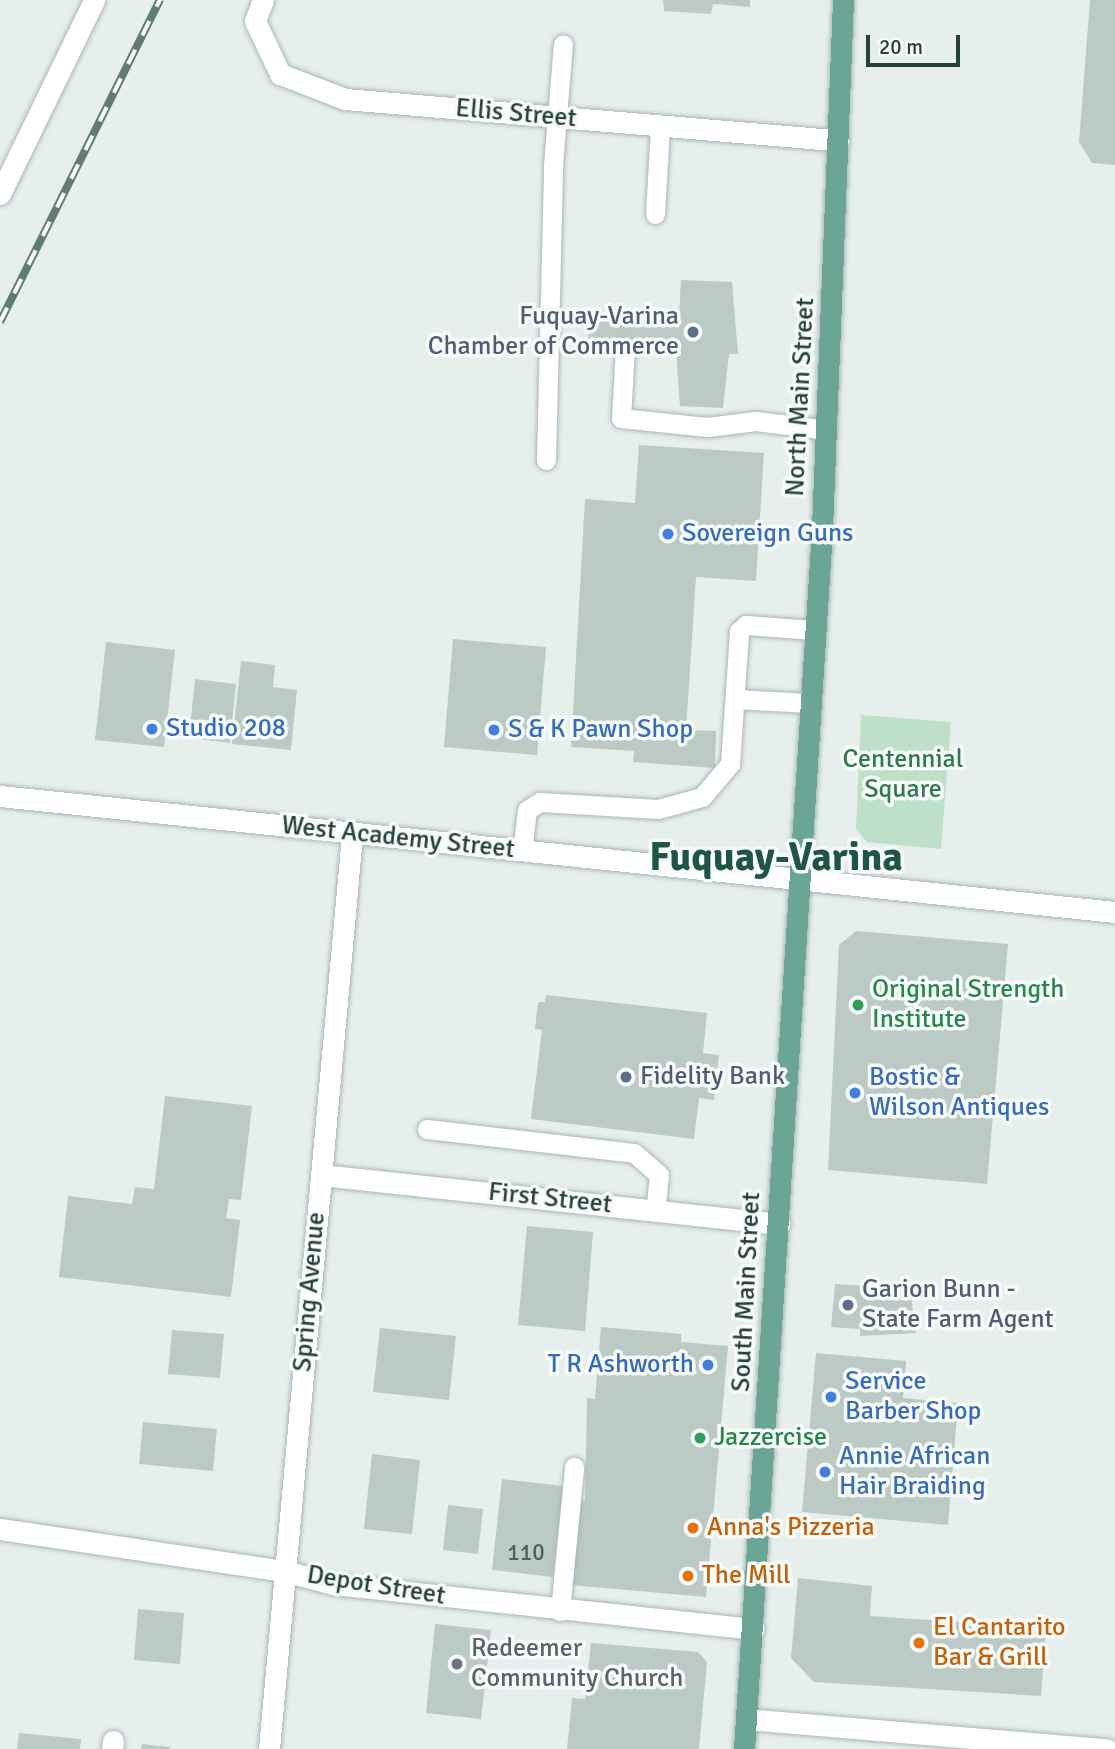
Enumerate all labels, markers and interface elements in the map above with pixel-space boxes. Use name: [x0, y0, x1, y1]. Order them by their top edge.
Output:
scale bar: [870, 21, 964, 65]
text: 20 m: [879, 34, 923, 60]
street label: Ellis Street: [454, 93, 578, 135]
street label: North Main Street: [780, 297, 822, 497]
place label: Fuquay-Varina Chamber of Commerce: [428, 301, 679, 362]
marker: Fuquay-Varina Chamber of Commerce: [685, 324, 701, 340]
place label: Sovereign Guns: [682, 518, 853, 550]
marker: Sovereign Guns: [660, 526, 676, 542]
place label: Studio 208: [166, 713, 286, 745]
place label: S & K Pawn Shop: [508, 714, 693, 746]
marker: Studio 208: [144, 721, 160, 737]
marker: S & K Pawn Shop: [486, 722, 502, 738]
park label: Centennial Square: [843, 744, 963, 806]
street label: West Academy Street: [280, 810, 516, 866]
district label: Fuquay-Varina: [649, 833, 903, 881]
place label: Original Strength Institute: [872, 974, 1064, 1036]
marker: Original Strength Institute: [850, 997, 866, 1013]
place label: Fidelity Bank: [640, 1061, 785, 1093]
place label: Bostic & Wilson Antiques: [869, 1062, 1049, 1124]
marker: Fidelity Bank: [618, 1069, 634, 1085]
marker: Bostic & Wilson Antiques: [847, 1085, 863, 1101]
street label: First Street: [487, 1177, 613, 1221]
street label: South Main Street: [726, 1191, 768, 1393]
street label: Spring Avenue: [287, 1211, 333, 1373]
place label: Garion Bunn - State Farm Agent: [862, 1274, 1054, 1336]
marker: Garion Bunn - State Farm Agent: [840, 1297, 856, 1313]
place label: T R Ashworth: [548, 1349, 694, 1381]
marker: T R Ashworth: [700, 1357, 716, 1373]
place label: Service Barber Shop: [845, 1366, 981, 1428]
marker: Service Barber Shop: [823, 1389, 839, 1405]
place label: Jazzercise: [714, 1422, 827, 1454]
marker: Jazzercise: [692, 1430, 708, 1446]
place label: Annie African Hair Braiding: [839, 1441, 990, 1502]
marker: Annie African Hair Braiding: [817, 1464, 833, 1480]
place label: Anna's Pizzeria: [707, 1512, 875, 1544]
marker: Anna's Pizzeria: [685, 1520, 701, 1536]
house number: 110: [507, 1539, 545, 1567]
street label: Depot Street: [305, 1560, 447, 1612]
place label: The Mill: [702, 1560, 791, 1592]
marker: The Mill: [680, 1568, 696, 1584]
place label: El Cantarito Bar & Grill: [933, 1612, 1066, 1674]
place label: Redeemer Community Church: [471, 1633, 683, 1694]
marker: El Cantarito Bar & Grill: [911, 1635, 927, 1651]
marker: Redeemer Community Church: [449, 1656, 465, 1672]

